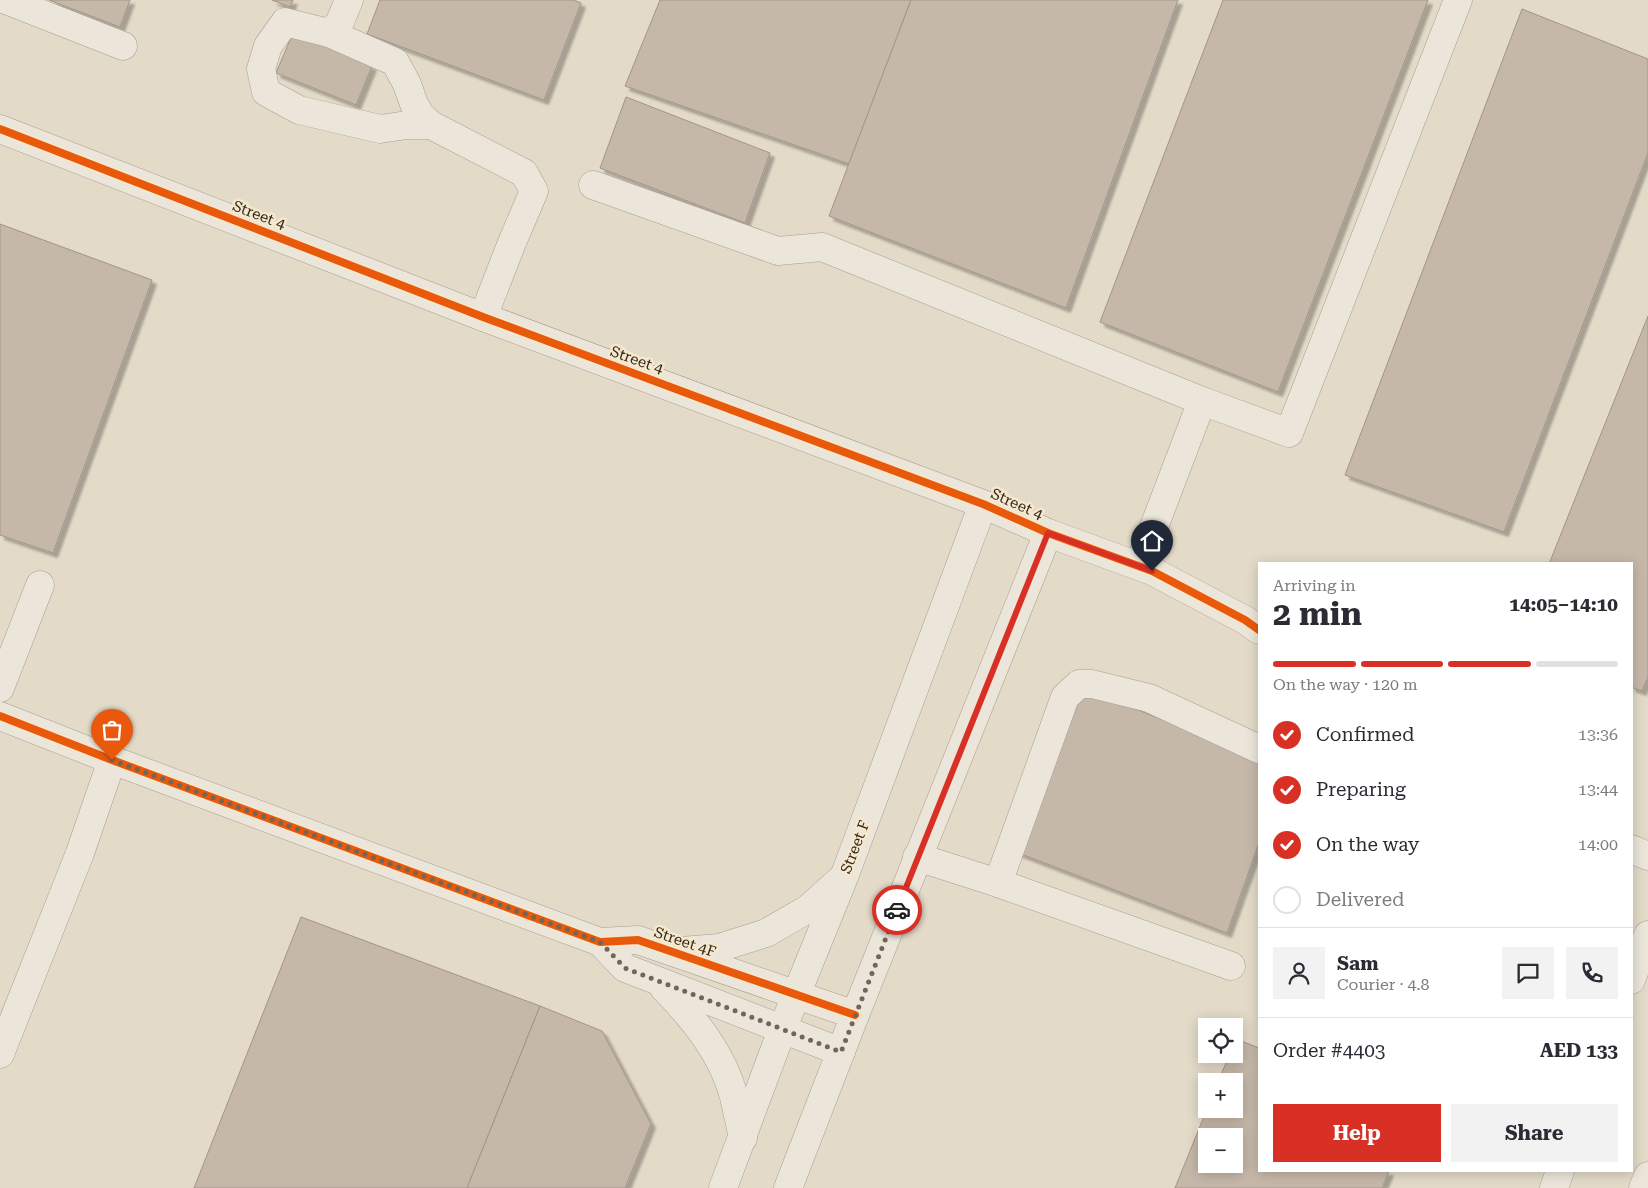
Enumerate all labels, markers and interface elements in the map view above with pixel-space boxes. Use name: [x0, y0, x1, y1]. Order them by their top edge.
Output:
street label: Street 4: [230, 197, 289, 234]
street label: Street 4: [608, 342, 667, 378]
street label: Street 4: [988, 485, 1046, 524]
pin: [1131, 520, 1173, 571]
icon: home: [1138, 527, 1166, 555]
text: Arriving in: [1273, 576, 1356, 595]
text: 14:05–14:10: [1509, 593, 1618, 616]
text: 2 min: [1273, 595, 1362, 633]
text: On the way · 120 m: [1273, 675, 1418, 694]
pin: [91, 709, 133, 760]
icon: bag: [98, 716, 126, 744]
icon: check: [1273, 721, 1301, 749]
text: Confirmed: [1316, 723, 1414, 746]
text: 13:36: [1578, 725, 1618, 744]
icon: check: [1273, 776, 1301, 804]
text: Preparing: [1316, 778, 1406, 801]
text: 13:44: [1578, 780, 1618, 799]
street label: Street F: [837, 818, 873, 876]
icon: check: [1273, 831, 1301, 859]
text: On the way: [1316, 833, 1419, 856]
text: 14:00: [1578, 835, 1618, 854]
courier: [872, 885, 922, 935]
text: Delivered: [1316, 888, 1404, 911]
icon: car: [883, 896, 911, 924]
street label: Street 4F: [652, 923, 718, 961]
button: person: [1273, 947, 1325, 999]
button: chat: [1502, 947, 1554, 999]
button: phone: [1566, 947, 1618, 999]
text: Sam: [1337, 952, 1379, 975]
text: Courier · 4.8: [1337, 975, 1430, 994]
map controls: [1198, 1018, 1243, 1173]
button: locate: [1198, 1018, 1243, 1063]
text: Order #4403: [1273, 1039, 1385, 1062]
text: AED 133: [1540, 1039, 1618, 1062]
button: +: [1198, 1073, 1243, 1118]
button: Help: [1273, 1104, 1441, 1162]
button: Share: [1451, 1104, 1618, 1162]
button: −: [1198, 1128, 1243, 1173]

